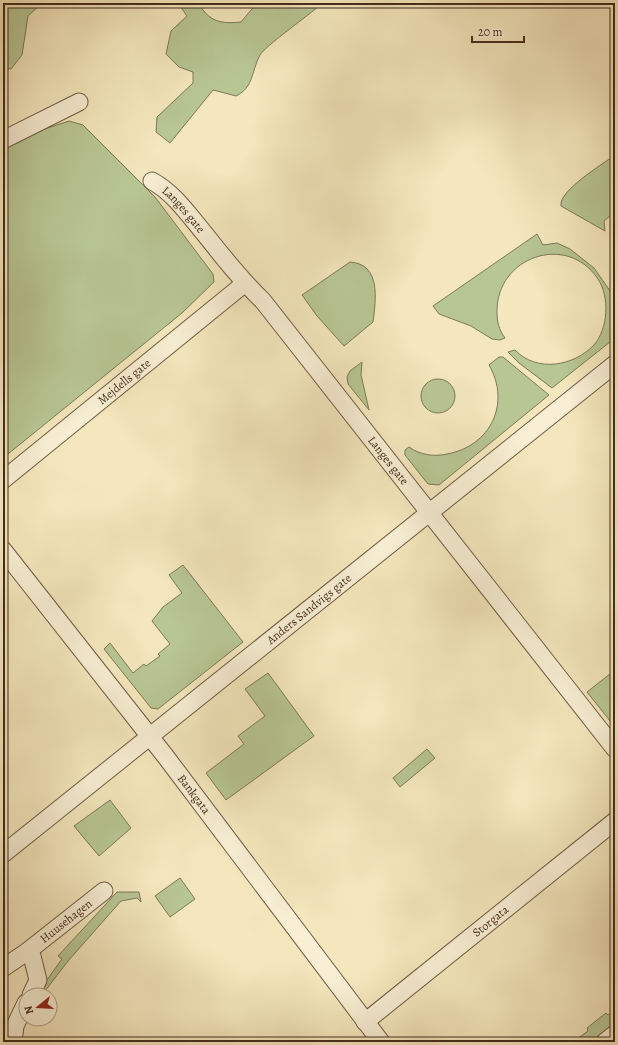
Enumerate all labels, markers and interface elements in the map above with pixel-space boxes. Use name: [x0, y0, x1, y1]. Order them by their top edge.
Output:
scale bar: [472, 18, 524, 44]
text: 20 m: [478, 24, 502, 40]
street label: Langes gate: [159, 183, 209, 236]
street label: Mejdells gate: [94, 355, 154, 408]
street label: Langes gate: [364, 433, 412, 488]
street label: Anders Sandvigs gate: [262, 570, 355, 649]
street label: Bankgata: [174, 771, 215, 818]
street label: Huusehagen: [37, 895, 96, 947]
street label: Storgata: [469, 901, 512, 940]
north arrow: [18, 987, 58, 1027]
text: N: [21, 1004, 37, 1016]

